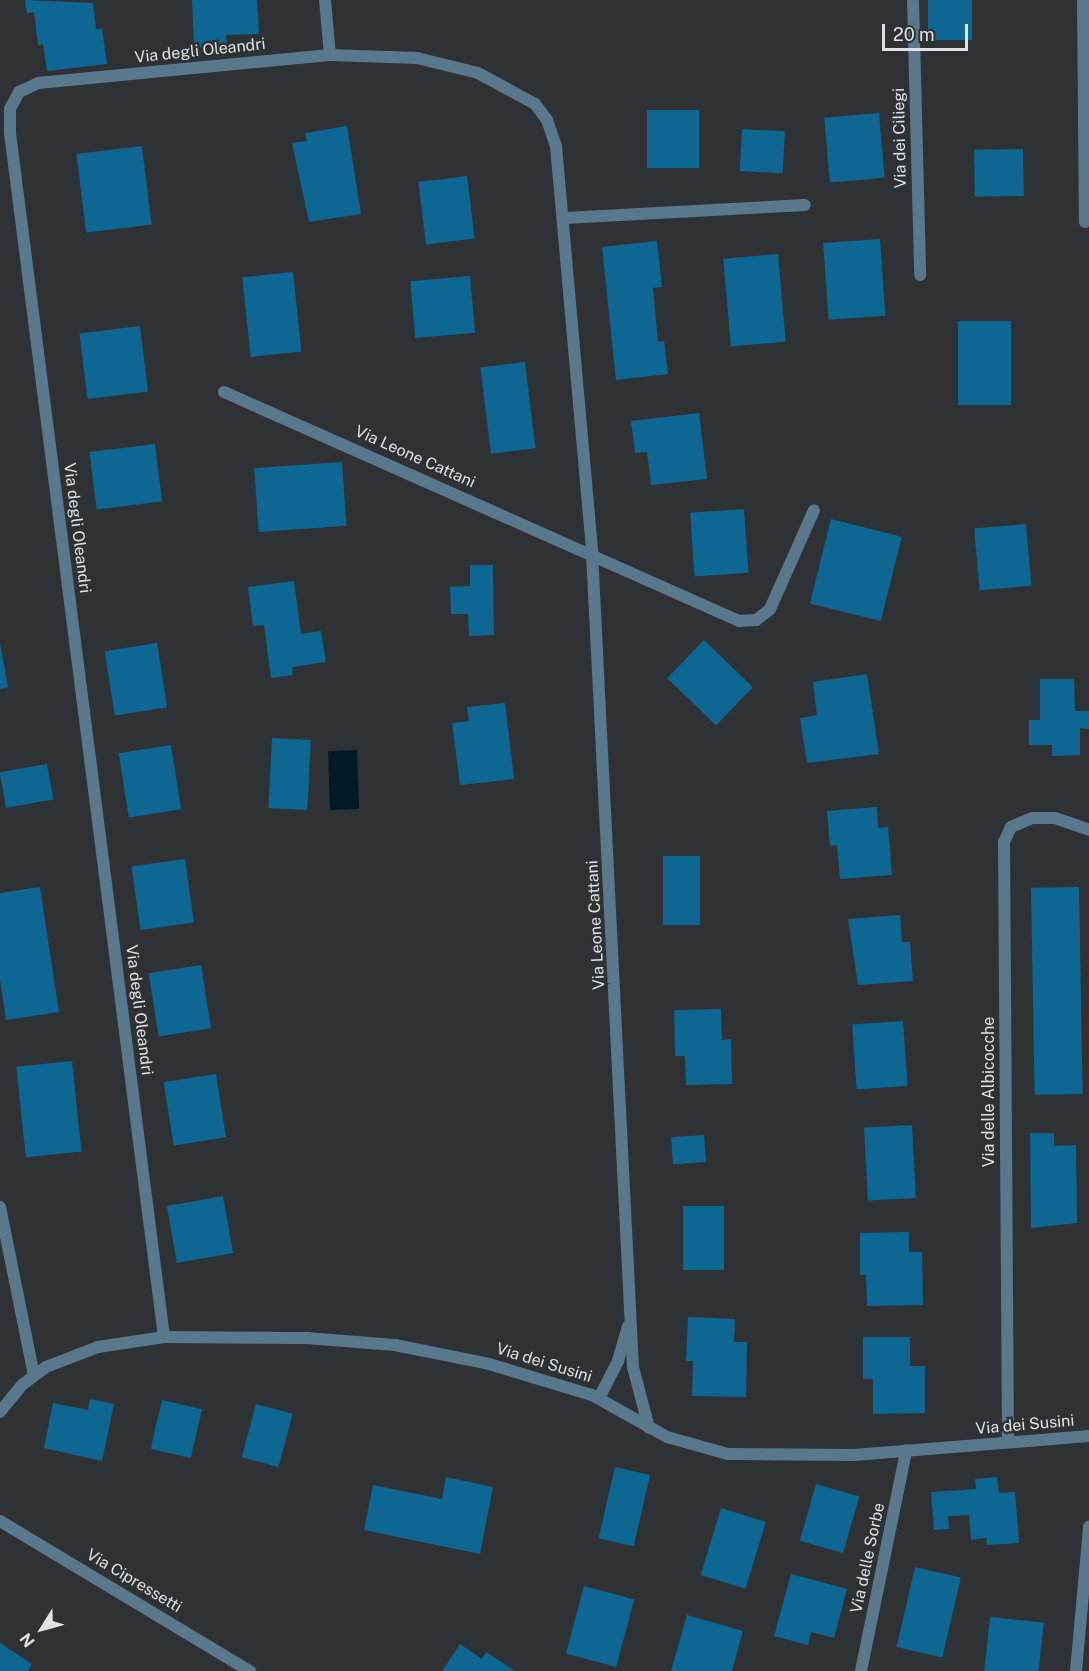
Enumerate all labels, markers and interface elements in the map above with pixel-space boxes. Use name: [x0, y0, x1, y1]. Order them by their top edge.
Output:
scale bar: [885, 12, 970, 50]
text: 20 m: [893, 24, 935, 45]
street label: Via degli Oleandri: [134, 35, 266, 67]
street label: Via dei Ciliegi: [890, 88, 910, 188]
street label: Via Leone Cattani: [352, 422, 478, 492]
street label: Via degli Oleandri: [59, 462, 95, 594]
street label: Via Leone Cattani: [583, 860, 609, 990]
street label: Via degli Oleandri: [121, 944, 157, 1076]
street label: Via delle Albicocche: [979, 1017, 999, 1167]
street label: Via dei Susini: [494, 1339, 594, 1387]
street label: Via dei Susini: [975, 1411, 1075, 1439]
street label: Via delle Sorbe: [847, 1501, 889, 1615]
street label: Via Cipressetti: [83, 1545, 185, 1617]
north arrow: [12, 1599, 72, 1659]
text: N: [16, 1629, 39, 1651]

